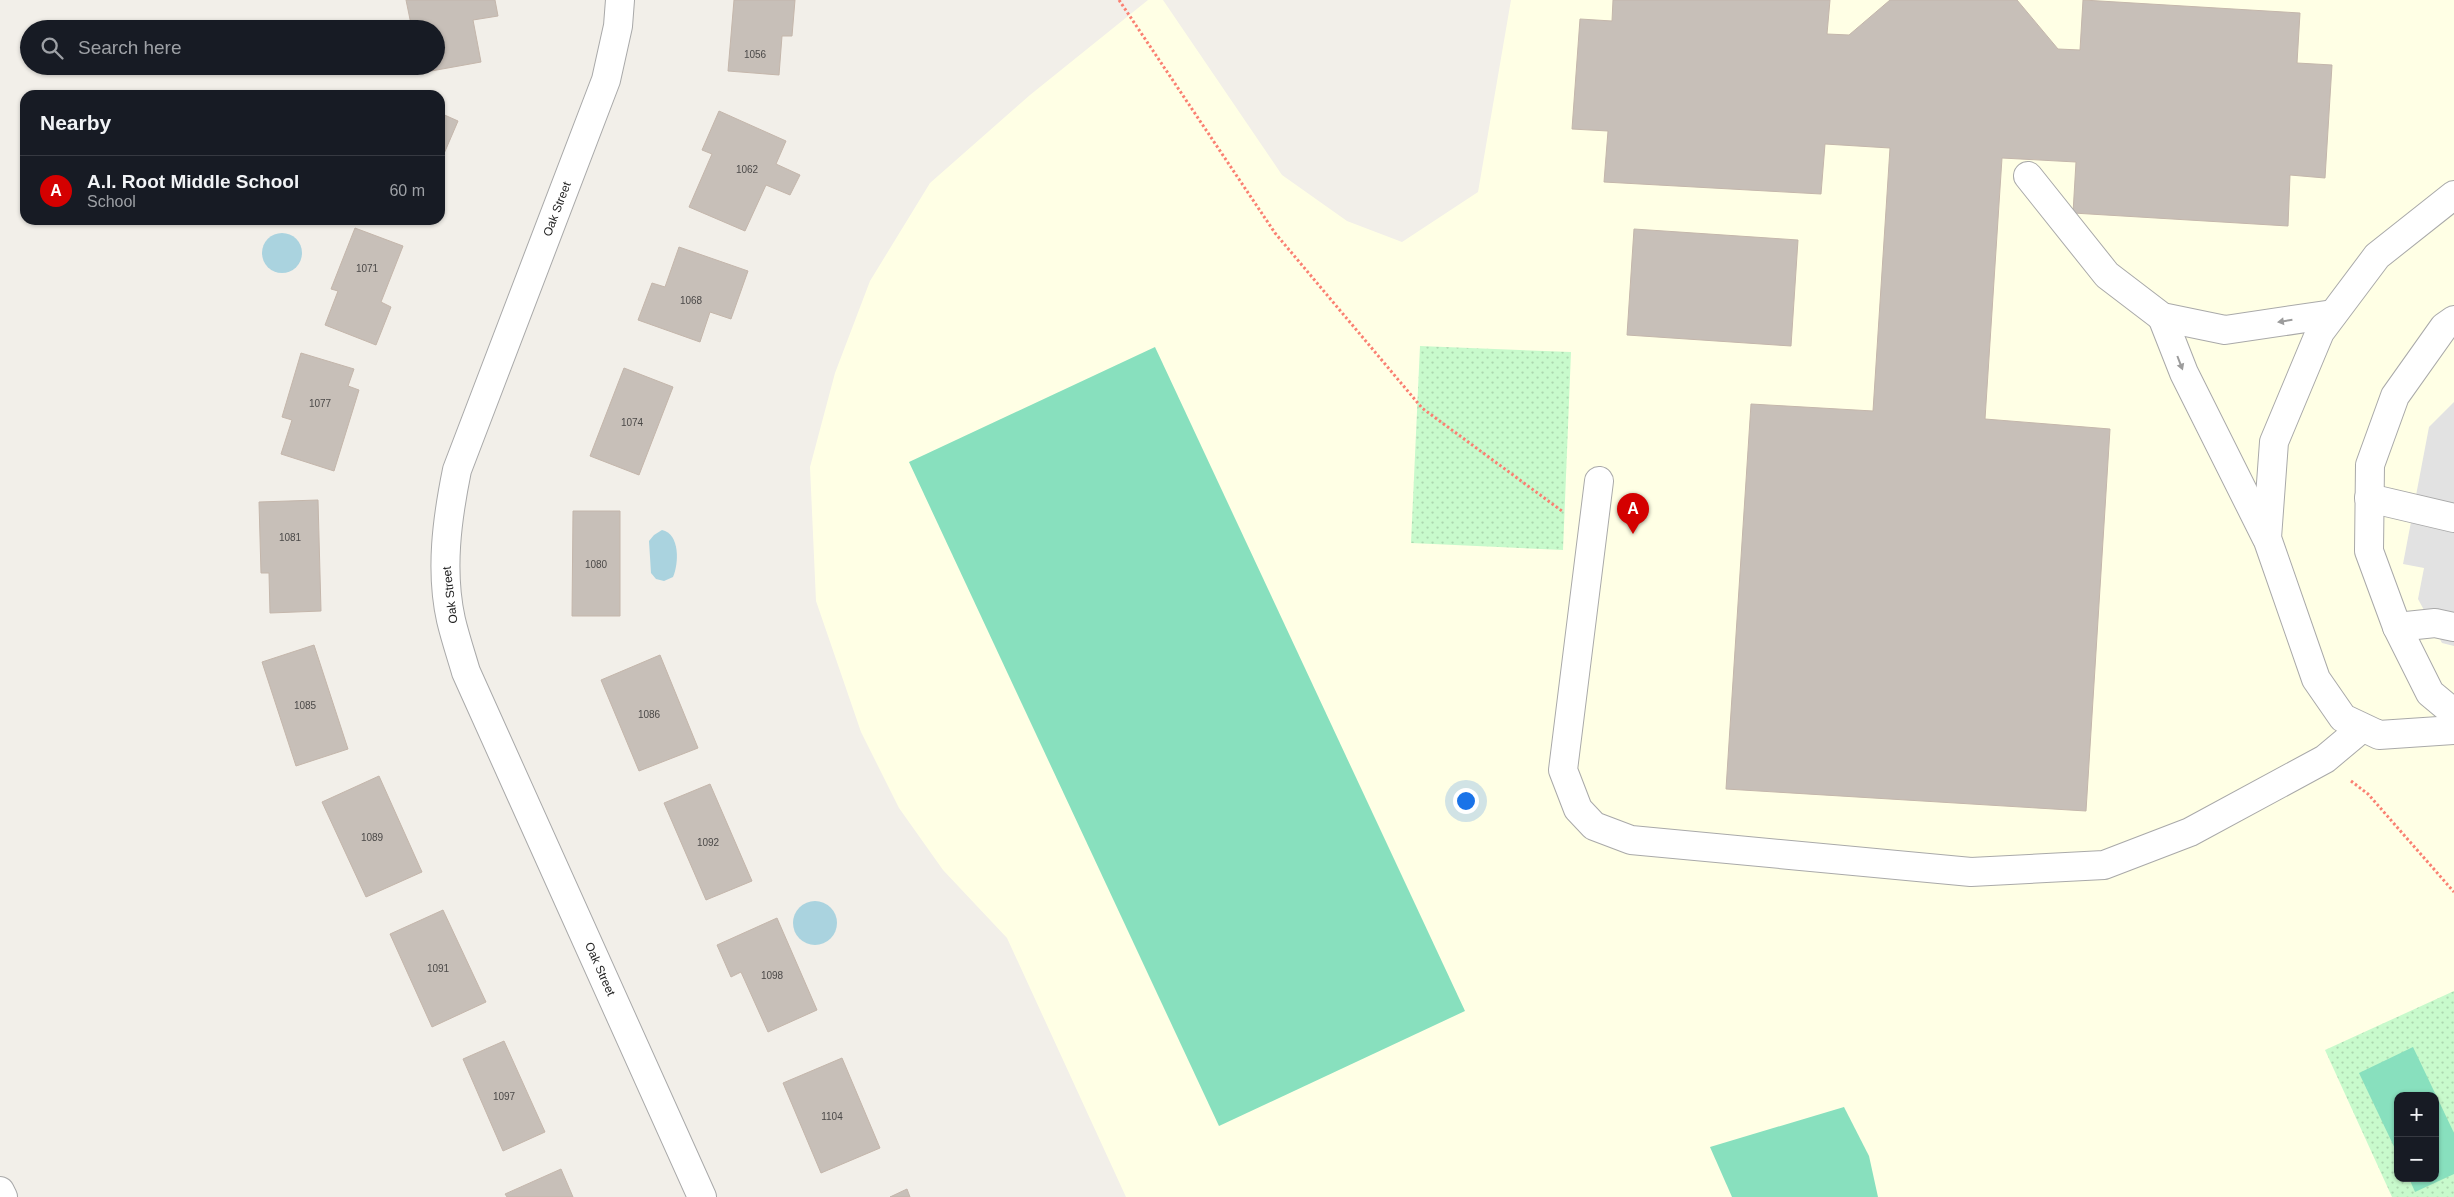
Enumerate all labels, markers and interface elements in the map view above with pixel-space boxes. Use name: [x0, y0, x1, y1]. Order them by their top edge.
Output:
search box: [20, 20, 445, 75]
icon: search: [38, 34, 66, 62]
text: Search here: [78, 37, 182, 58]
house number: 1056: [744, 49, 767, 60]
text: Nearby: [40, 111, 111, 134]
house number: 1062: [736, 164, 759, 175]
text: A.I. Root Middle School: [87, 171, 299, 192]
street label: Oak Street: [540, 179, 574, 238]
text: A: [50, 182, 62, 199]
text: 60 m: [389, 182, 425, 199]
text: School: [87, 193, 136, 210]
house number: 1071: [356, 263, 379, 274]
house number: 1068: [680, 295, 703, 306]
one-way arrow: [2277, 317, 2293, 325]
one-way arrow: [2176, 356, 2184, 371]
house number: 1077: [309, 398, 332, 409]
house number: 1074: [621, 417, 644, 428]
pin: A: [1617, 493, 1649, 534]
house number: 1081: [279, 532, 302, 543]
house number: 1080: [585, 559, 608, 570]
street label: Oak Street: [439, 565, 460, 624]
house number: 1085: [294, 700, 317, 711]
house number: 1086: [638, 709, 661, 720]
your location: [1453, 788, 1479, 814]
house number: 1089: [361, 832, 384, 843]
house number: 1092: [697, 837, 720, 848]
street label: Oak Street: [582, 940, 618, 999]
house number: 1091: [427, 963, 450, 974]
house number: 1098: [761, 970, 784, 981]
house number: 1097: [493, 1091, 516, 1102]
map controls: [2394, 1092, 2439, 1182]
button: +: [2394, 1092, 2439, 1137]
house number: 1104: [821, 1111, 843, 1122]
button: −: [2394, 1137, 2439, 1182]

